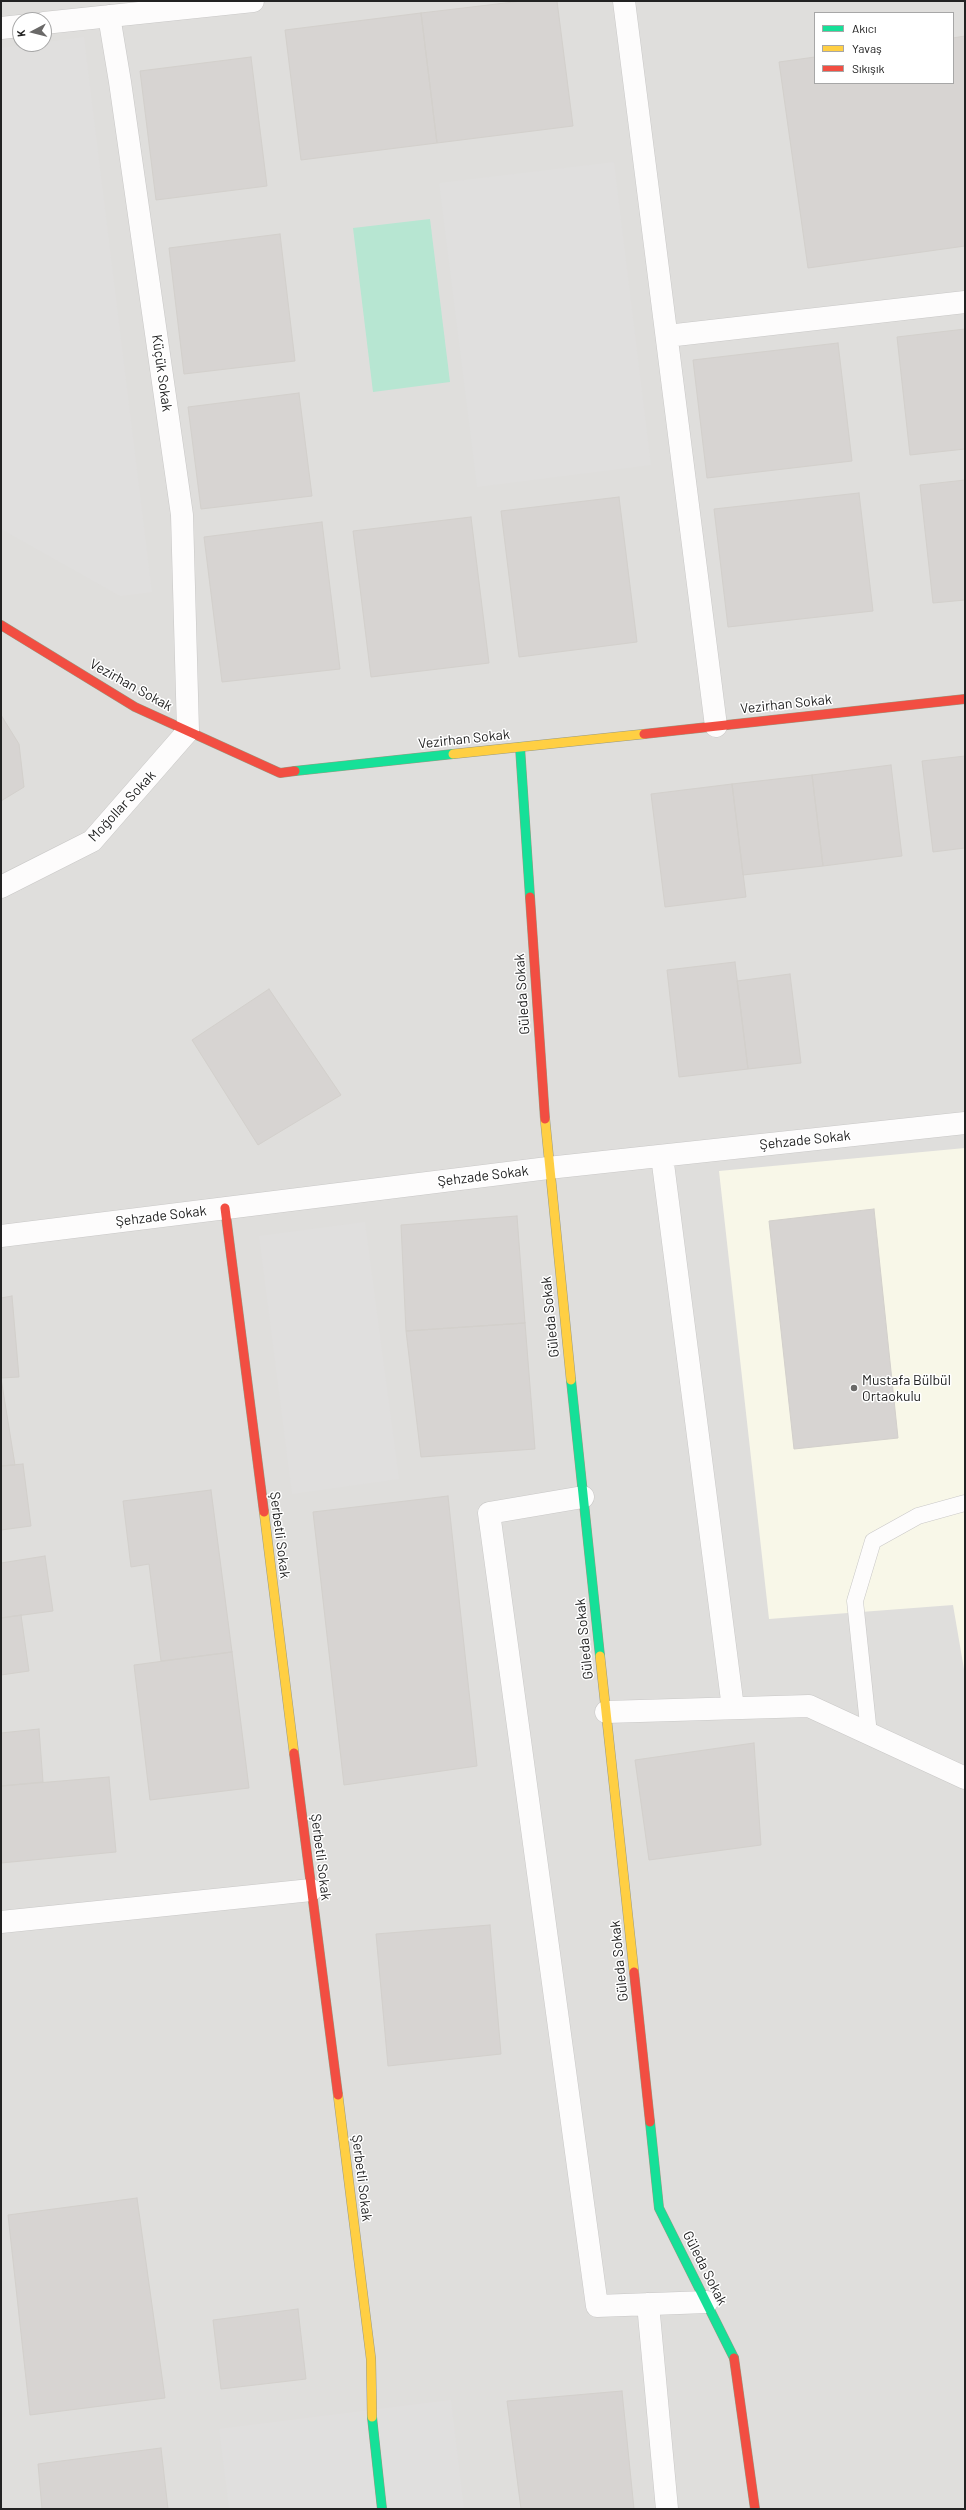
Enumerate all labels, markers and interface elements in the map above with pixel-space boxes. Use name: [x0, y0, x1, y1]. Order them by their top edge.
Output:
north arrow: [12, 12, 52, 52]
legend: [814, 12, 954, 84]
text: Akıcı: [852, 21, 877, 35]
text: K: [14, 29, 27, 38]
text: Yavaş: [852, 41, 882, 55]
text: Sıkışık: [852, 61, 884, 75]
street label: Küçük Sokak: [148, 333, 176, 413]
street label: Vezirhan Sokak: [87, 655, 175, 715]
street label: Vezirhan Sokak: [739, 691, 833, 717]
street label: Vezirhan Sokak: [417, 726, 511, 752]
street label: Moğollar Sokak: [85, 767, 159, 845]
street label: Güleda Sokak: [511, 953, 533, 1035]
street label: Şehzade Sokak: [759, 1127, 851, 1153]
street label: Şehzade Sokak: [437, 1162, 529, 1190]
street label: Şehzade Sokak: [115, 1202, 207, 1230]
street label: Güleda Sokak: [537, 1276, 563, 1358]
place label: Mustafa Bülbül Ortaokulu: [862, 1372, 951, 1404]
marker: Mustafa Bülbül Ortaokulu: [849, 1383, 859, 1393]
street label: Şerbetli Sokak: [266, 1491, 294, 1579]
street label: Güleda Sokak: [571, 1598, 597, 1680]
street label: Şerbetli Sokak: [307, 1813, 335, 1901]
street label: Güleda Sokak: [606, 1920, 632, 2002]
street label: Şerbetli Sokak: [348, 2134, 376, 2222]
street label: Güleda Sokak: [679, 2228, 731, 2308]

